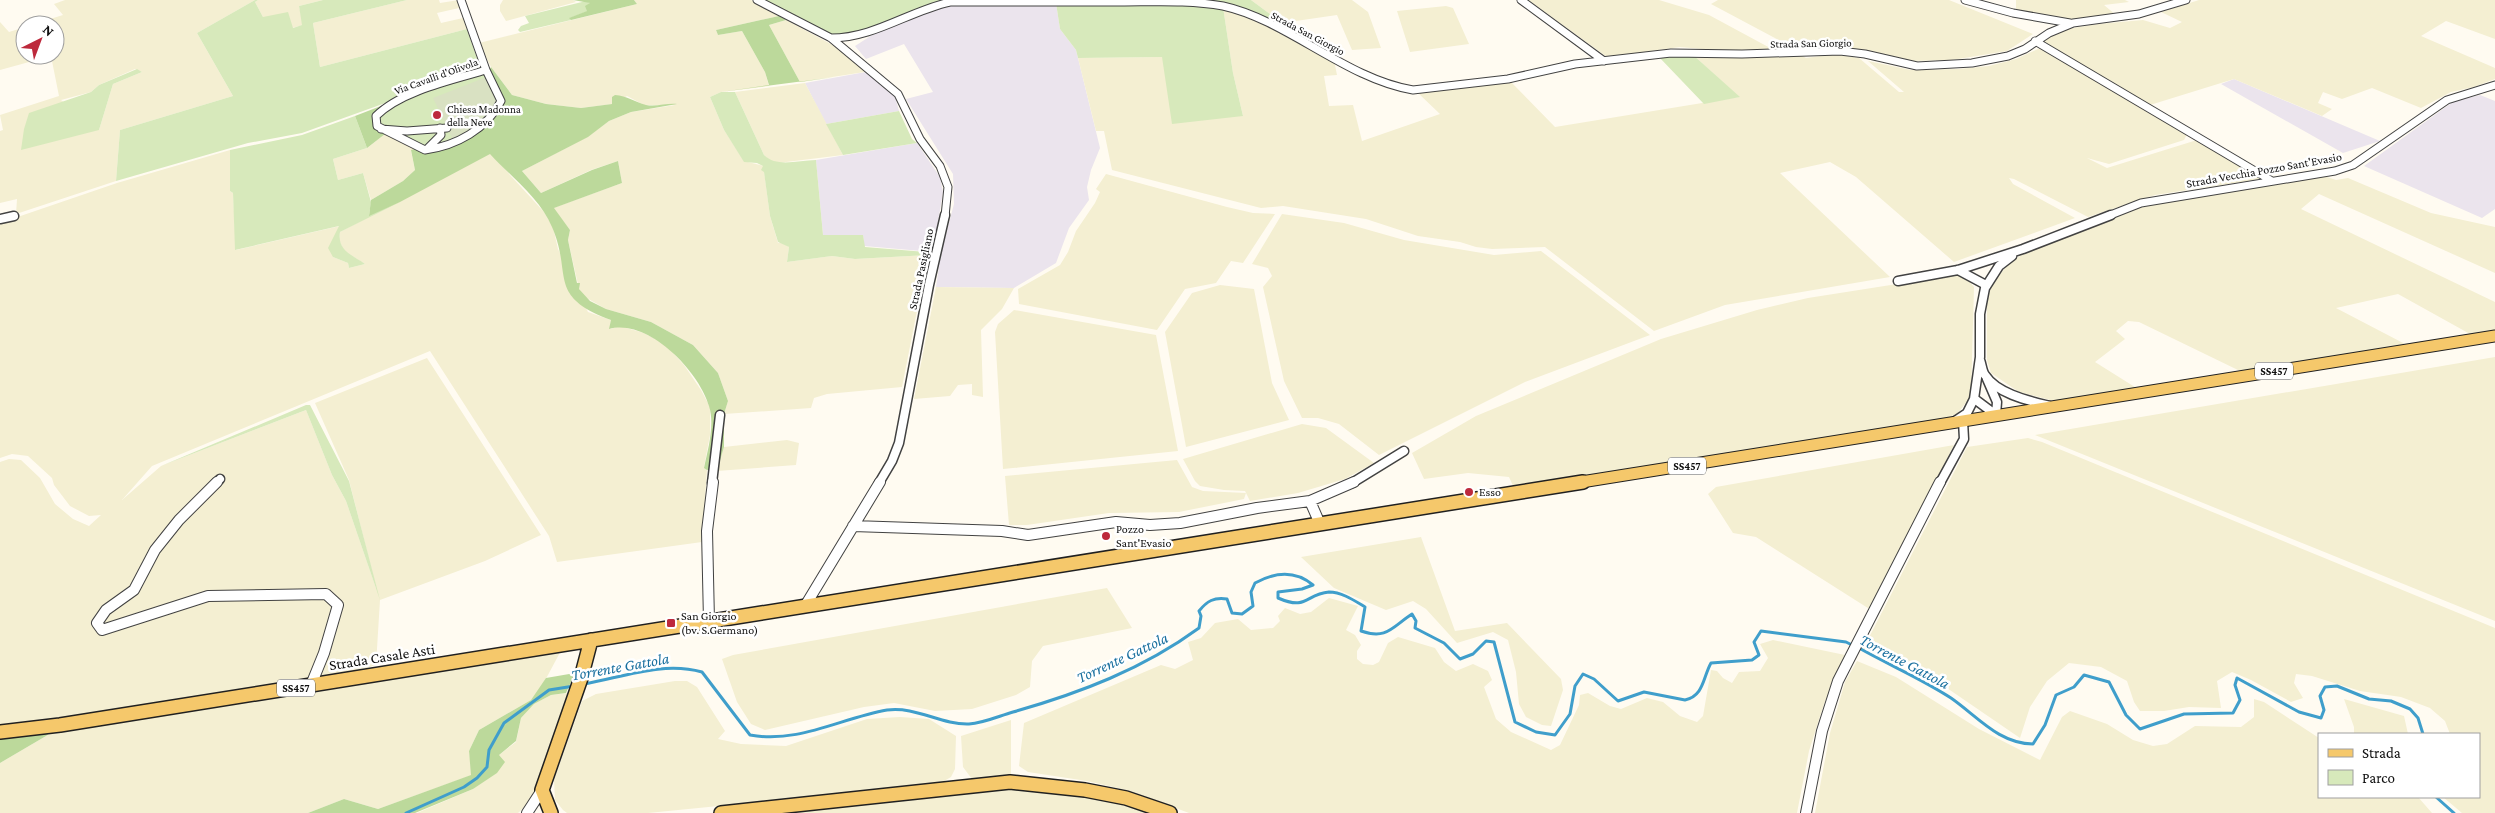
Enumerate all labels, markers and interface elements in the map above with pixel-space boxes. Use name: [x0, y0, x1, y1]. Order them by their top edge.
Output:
street label: Strada San Giorgio: [1269, 9, 1347, 59]
north arrow: [15, 15, 65, 65]
text: N: [40, 21, 58, 40]
street label: Strada San Giorgio: [1770, 36, 1852, 51]
street label: Via Cavalli d'Olivola: [392, 55, 480, 97]
place label: Chiesa Madonna della Neve: [447, 103, 521, 128]
marker: Chiesa Madonna della Neve: [431, 109, 443, 121]
street label: Strada Vecchia Pozzo Sant'Evasio: [2185, 149, 2343, 191]
street label: Strada Pasigliano: [906, 227, 936, 311]
road number: SS457: [2255, 362, 2293, 380]
road number: SS457: [1668, 458, 1706, 474]
place label: Esso: [1479, 485, 1501, 499]
marker: Esso: [1463, 486, 1475, 498]
place label: Pozzo Sant'Evasio: [1116, 522, 1171, 550]
marker: Pozzo Sant'Evasio: [1100, 530, 1112, 542]
place label: San Giorgio (bv. S.Germano): [681, 609, 758, 637]
marker: San Giorgio (bv. S.Germano): [665, 617, 677, 629]
water label: Torrente Gattola: [1074, 629, 1171, 686]
water label: Torrente Gattola: [1857, 631, 1953, 692]
street label: Strada Casale Asti: [328, 641, 436, 673]
water label: Torrente Gattola: [570, 649, 671, 683]
road number: SS457: [277, 680, 315, 696]
legend: [2318, 733, 2480, 798]
text: Strada: [2362, 745, 2401, 761]
text: Parco: [2362, 770, 2395, 786]

